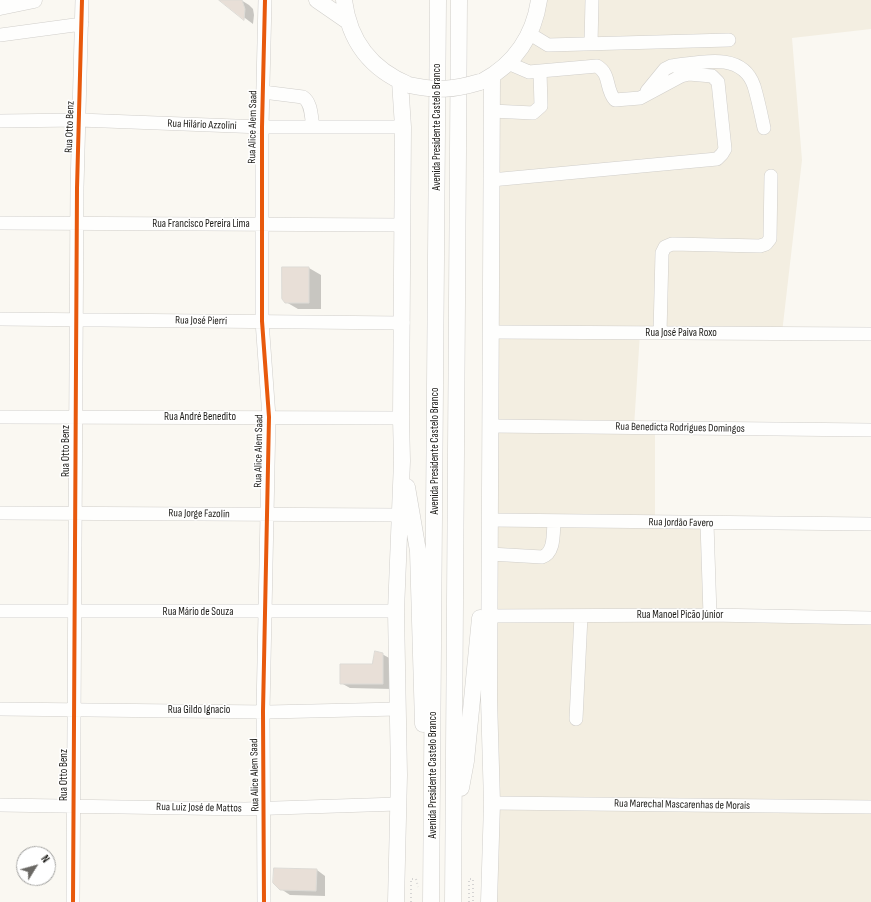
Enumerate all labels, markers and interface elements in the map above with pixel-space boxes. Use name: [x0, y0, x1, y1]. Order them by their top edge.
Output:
street label: Avenida Presidente Castelo Branco: [430, 64, 444, 190]
street label: Rua Alice Alem Saad: [246, 90, 260, 164]
street label: Rua Otto Benz: [62, 101, 78, 153]
street label: Rua Hilário Azzolini: [167, 117, 237, 133]
street label: Rua Francisco Pereira Lima: [152, 217, 250, 231]
street label: Rua José Pierri: [175, 314, 227, 328]
street label: Rua José Paiva Roxo: [645, 326, 717, 340]
street label: Avenida Presidente Castelo Branco: [428, 388, 442, 514]
street label: Rua André Benedito: [164, 410, 236, 424]
street label: Rua Alice Alem Saad: [252, 414, 266, 488]
street label: Rua Benedicta Rodrigues Domingos: [615, 420, 745, 436]
street label: Rua Otto Benz: [59, 425, 73, 477]
street label: Rua Jorge Fazolin: [168, 507, 230, 521]
street label: Rua Jordão Favero: [648, 516, 714, 530]
street label: Rua Mário de Souza: [163, 605, 233, 619]
street label: Rua Manoel Picão Júnior: [637, 608, 723, 622]
street label: Rua Gildo Ignacio: [168, 703, 230, 717]
street label: Avenida Presidente Castelo Branco: [426, 712, 440, 838]
street label: Rua Alice Alem Saad: [248, 738, 262, 812]
street label: Rua Otto Benz: [57, 749, 71, 801]
street label: Rua Marechal Mascarenhas de Morais: [614, 797, 750, 813]
street label: Rua Luiz José de Mattos: [156, 801, 242, 815]
north arrow: [16, 846, 56, 886]
text: N: [38, 853, 52, 865]

